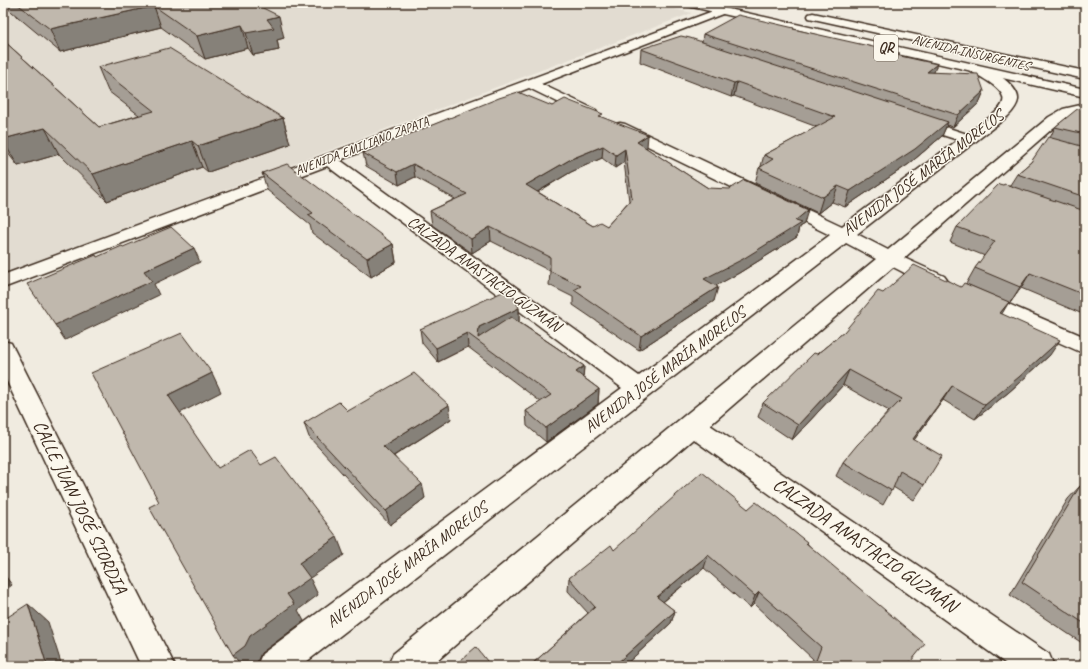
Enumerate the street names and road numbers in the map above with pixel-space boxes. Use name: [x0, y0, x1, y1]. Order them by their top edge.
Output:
street label: AVENIDA INSURGENTES: [911, 32, 1034, 75]
road number: QR: [874, 35, 898, 61]
street label: AVENIDA JOSÉ MARÍA MORELOS: [839, 104, 1010, 240]
street label: AVENIDA EMILIANO ZAPATA: [293, 113, 431, 179]
street label: CALZADA ANASTACIO GUZMÁN: [404, 212, 566, 338]
street label: AVENIDA JOSÉ MARÍA MORELOS: [581, 301, 752, 437]
street label: CALLE JUAN JOSÉ SIORDIA: [28, 416, 133, 599]
street label: CALZADA ANASTACIO GUZMÁN: [768, 472, 964, 619]
street label: AVENIDA JOSÉ MARÍA MORELOS: [323, 496, 494, 632]

